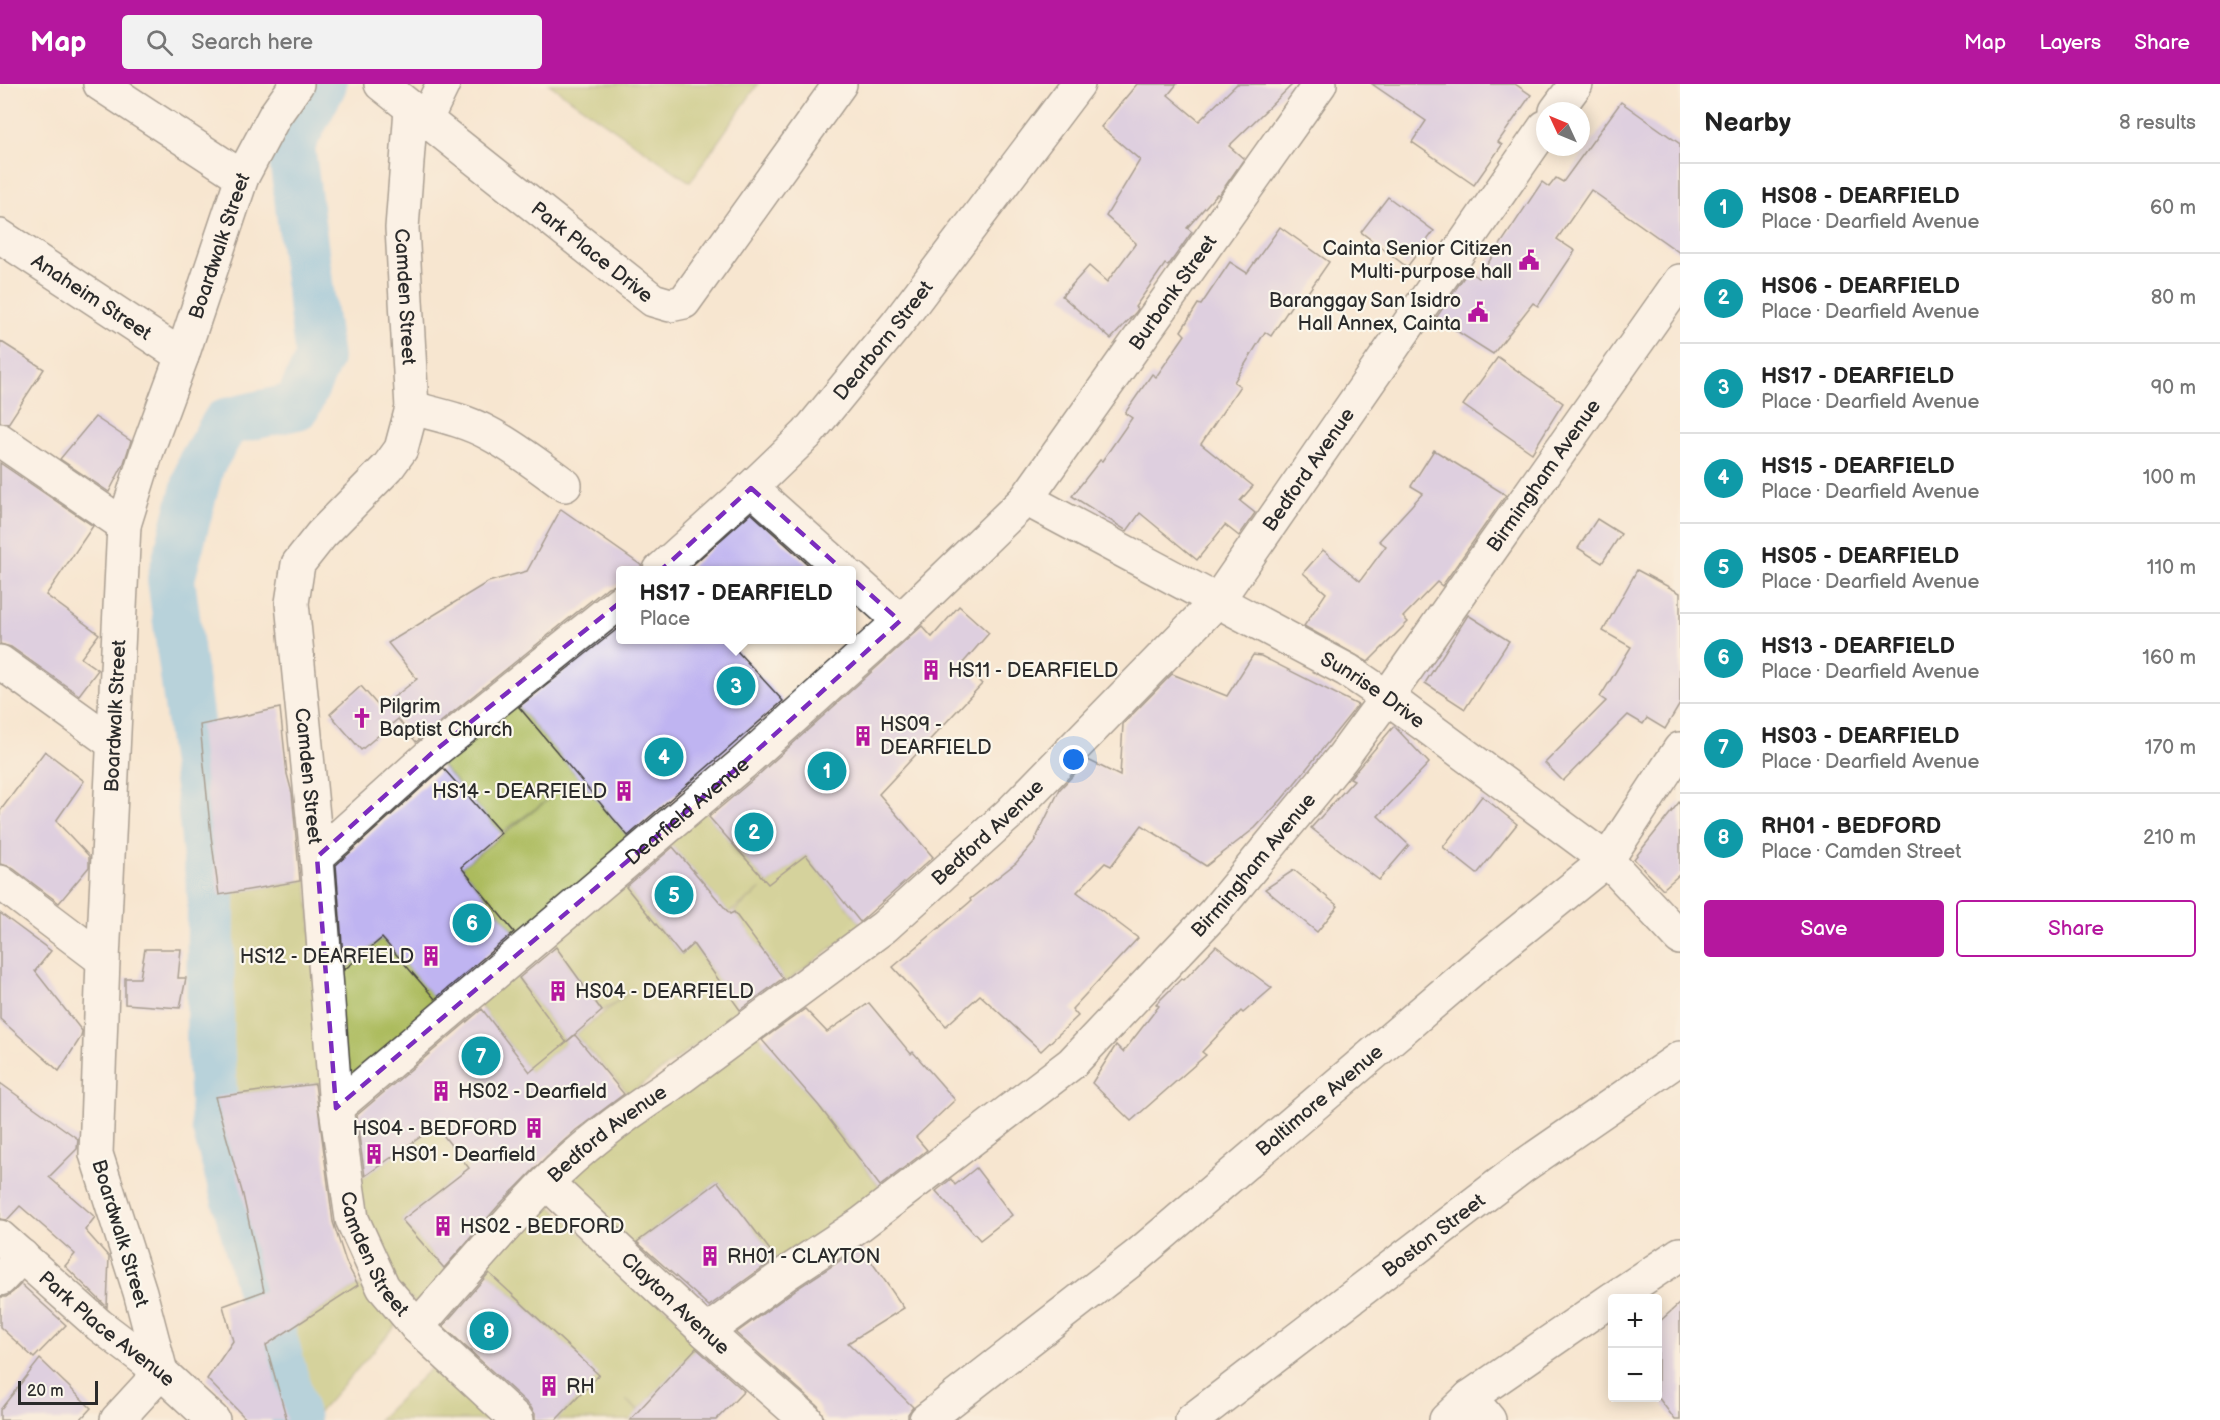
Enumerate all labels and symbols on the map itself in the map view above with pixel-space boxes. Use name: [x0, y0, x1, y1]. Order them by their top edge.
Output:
north arrow: [1536, 102, 1590, 156]
street label: Boardwalk Street: [184, 169, 255, 323]
street label: Park Place Drive: [526, 197, 658, 308]
street label: Camden Street: [389, 228, 421, 366]
street label: Burbank Street: [1124, 231, 1222, 355]
place label: Cainta Senior Citizen Multi-purpose hall: [1323, 237, 1512, 284]
public building icon: Cainta Senior Citizen Multi-purpose hall: [1517, 248, 1541, 272]
street label: Anaheim Street: [27, 249, 156, 346]
street label: Dearborn Street: [829, 276, 938, 405]
place label: Baranggay San Isidro Hall Annex, Cainta: [1269, 289, 1461, 336]
public building icon: Baranggay San Isidro Hall Annex, Cainta: [1466, 300, 1490, 324]
street label: Birmingham Avenue: [1482, 395, 1606, 557]
street label: Bedford Avenue: [1258, 403, 1360, 536]
street label: Boardwalk Street: [100, 639, 131, 793]
street label: Sunrise Drive: [1316, 647, 1429, 734]
building icon: HS11 - DEARFIELD: [919, 658, 943, 682]
place label: HS11 - DEARFIELD: [948, 659, 1118, 683]
pin: 3: [716, 664, 756, 708]
place label: Pilgrim Baptist Church: [379, 695, 512, 742]
church icon: Pilgrim Baptist Church: [350, 706, 374, 730]
street label: Camden Street: [289, 707, 327, 845]
place label: HS09 - DEARFIELD: [880, 713, 992, 760]
building icon: HS09 - DEARFIELD: [851, 724, 875, 748]
pin: 4: [644, 734, 684, 780]
your location: [1059, 745, 1088, 774]
pin: 1: [808, 748, 846, 794]
street label: Dearfield Avenue: [621, 752, 754, 871]
street label: Bedford Avenue: [927, 775, 1049, 891]
building icon: HS14 - DEARFIELD: [612, 779, 636, 803]
place label: HS14 - DEARFIELD: [432, 780, 607, 804]
street label: Birmingham Avenue: [1186, 788, 1321, 943]
pin: 2: [734, 810, 774, 855]
pin: 5: [654, 872, 694, 918]
pin: 6: [452, 900, 492, 946]
building icon: HS12 - DEARFIELD: [419, 944, 443, 968]
place label: HS12 - DEARFIELD: [240, 945, 414, 969]
building icon: HS04 - DEARFIELD: [546, 979, 570, 1003]
place label: HS04 - DEARFIELD: [575, 980, 754, 1004]
pin: 7: [462, 1034, 500, 1078]
street label: Baltimore Avenue: [1251, 1040, 1388, 1162]
building icon: HS02 - Dearfield: [429, 1079, 453, 1103]
place label: HS02 - Dearfield: [458, 1080, 607, 1104]
street label: Bedford Avenue: [543, 1080, 671, 1188]
building icon: HS04 - BEDFORD: [522, 1116, 546, 1140]
place label: HS04 - BEDFORD: [352, 1117, 517, 1141]
building icon: HS01 - Dearfield: [362, 1142, 386, 1166]
place label: HS01 - Dearfield: [391, 1143, 536, 1167]
street label: Boardwalk Street: [86, 1157, 154, 1310]
street label: Boston Street: [1378, 1189, 1490, 1283]
street label: Camden Street: [335, 1190, 414, 1322]
building icon: HS02 - BEDFORD: [431, 1214, 455, 1238]
place label: HS02 - BEDFORD: [460, 1215, 624, 1239]
building icon: RH01 - CLAYTON: [698, 1244, 722, 1268]
place label: RH01 - CLAYTON: [727, 1245, 881, 1269]
street label: Clayton Avenue: [616, 1248, 734, 1360]
street label: Park Place Avenue: [34, 1266, 180, 1392]
pin: 8: [470, 1308, 508, 1354]
building icon: RH: [537, 1374, 561, 1398]
place label: RH: [566, 1375, 595, 1399]
scale bar: [18, 1378, 98, 1406]

